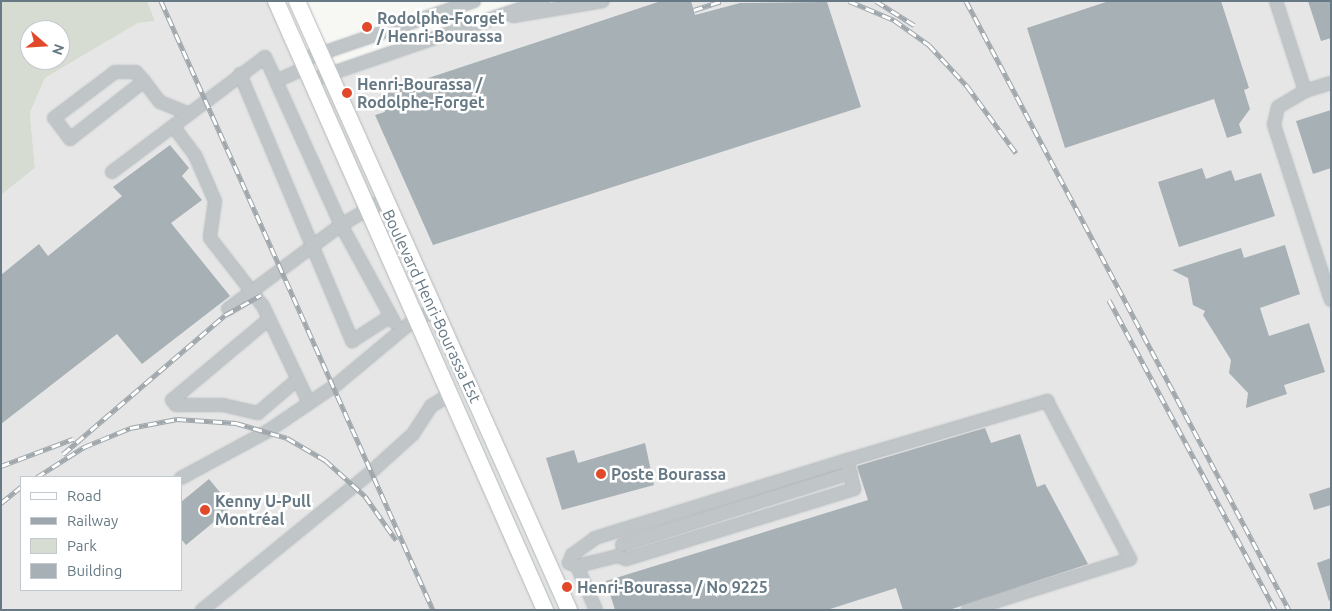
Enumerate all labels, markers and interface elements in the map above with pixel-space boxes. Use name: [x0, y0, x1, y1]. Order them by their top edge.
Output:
place label: Rodolphe-Forget / Henri-Bourassa: [377, 8, 505, 46]
north arrow: [20, 20, 70, 70]
marker: Rodolphe-Forget / Henri-Bourassa: [361, 21, 373, 33]
text: N: [49, 42, 68, 57]
place label: Henri-Bourassa / Rodolphe-Forget: [357, 74, 485, 112]
marker: Henri-Bourassa / Rodolphe-Forget: [341, 87, 353, 99]
street label: Boulevard Henri-Bourassa Est: [379, 206, 485, 406]
place label: Poste Bourassa: [611, 464, 726, 484]
marker: Poste Bourassa: [595, 468, 607, 480]
legend: [20, 476, 182, 591]
text: Road: [67, 487, 102, 504]
place label: Kenny U-Pull Montréal: [215, 491, 311, 529]
marker: Kenny U-Pull Montréal: [199, 504, 211, 516]
text: Railway: [67, 512, 118, 529]
text: Park: [67, 537, 97, 554]
text: Building: [67, 562, 122, 579]
place label: Henri-Bourassa / No 9225: [577, 577, 768, 597]
marker: Henri-Bourassa / No 9225: [561, 581, 573, 593]

